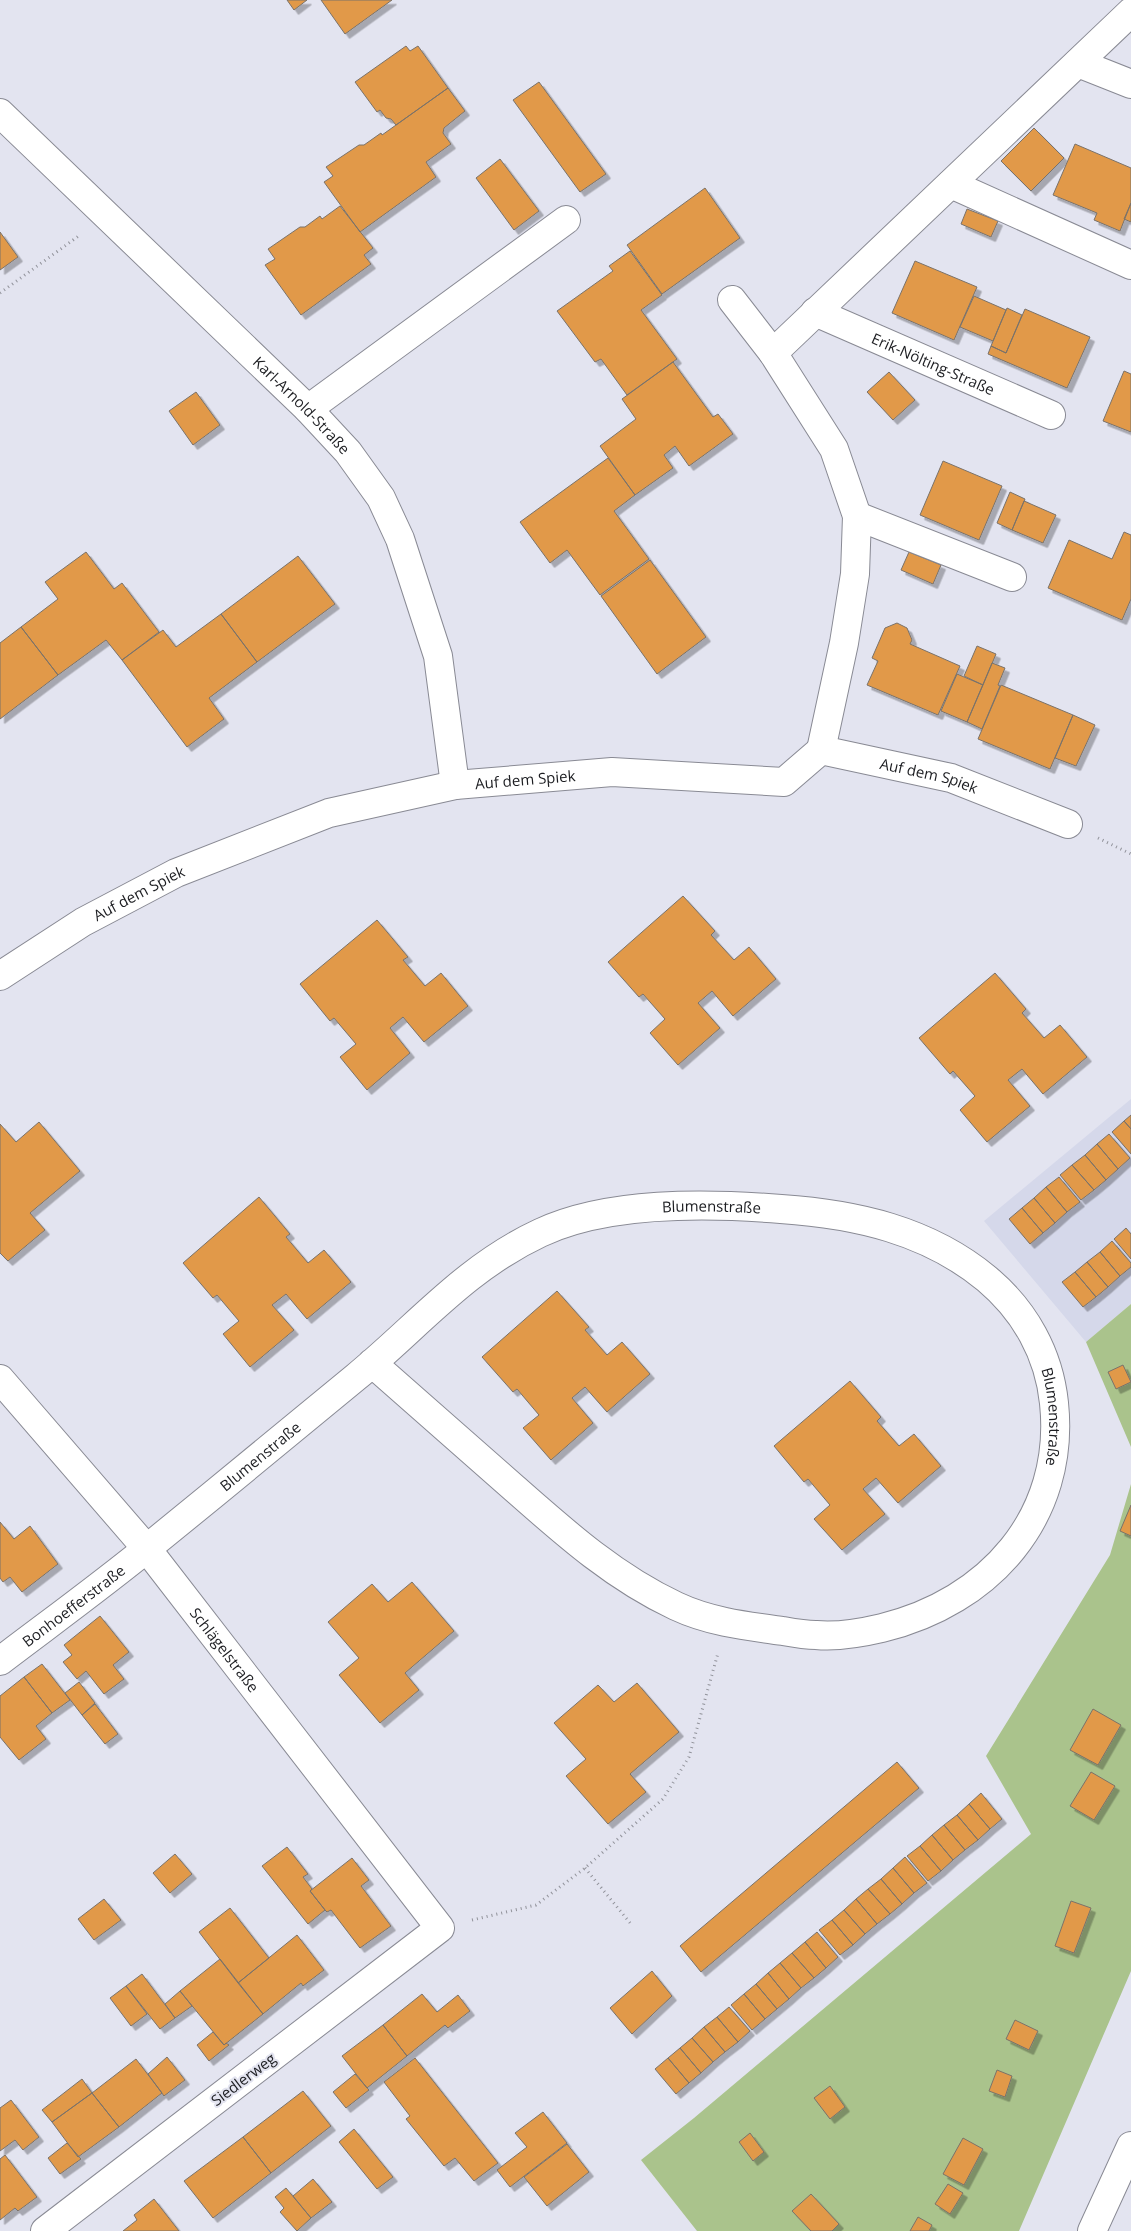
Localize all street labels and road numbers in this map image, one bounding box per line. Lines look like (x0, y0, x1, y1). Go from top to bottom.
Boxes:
street label: Erik-Nölting-Straße (869, 328, 998, 399)
street label: Karl-Arnold-Straße (249, 352, 355, 458)
street label: Auf dem Spiek (878, 753, 981, 798)
street label: Auf dem Spiek (474, 765, 576, 793)
street label: Auf dem Spiek (90, 861, 187, 925)
street label: Blumenstraße (661, 1195, 762, 1218)
street label: Blumenstraße (1037, 1365, 1065, 1468)
street label: Blumenstraße (215, 1417, 305, 1495)
street label: Bonhoefferstraße (18, 1560, 129, 1651)
street label: Schlägelstraße (186, 1603, 264, 1696)
street label: Siedlerweg (207, 2048, 279, 2110)

